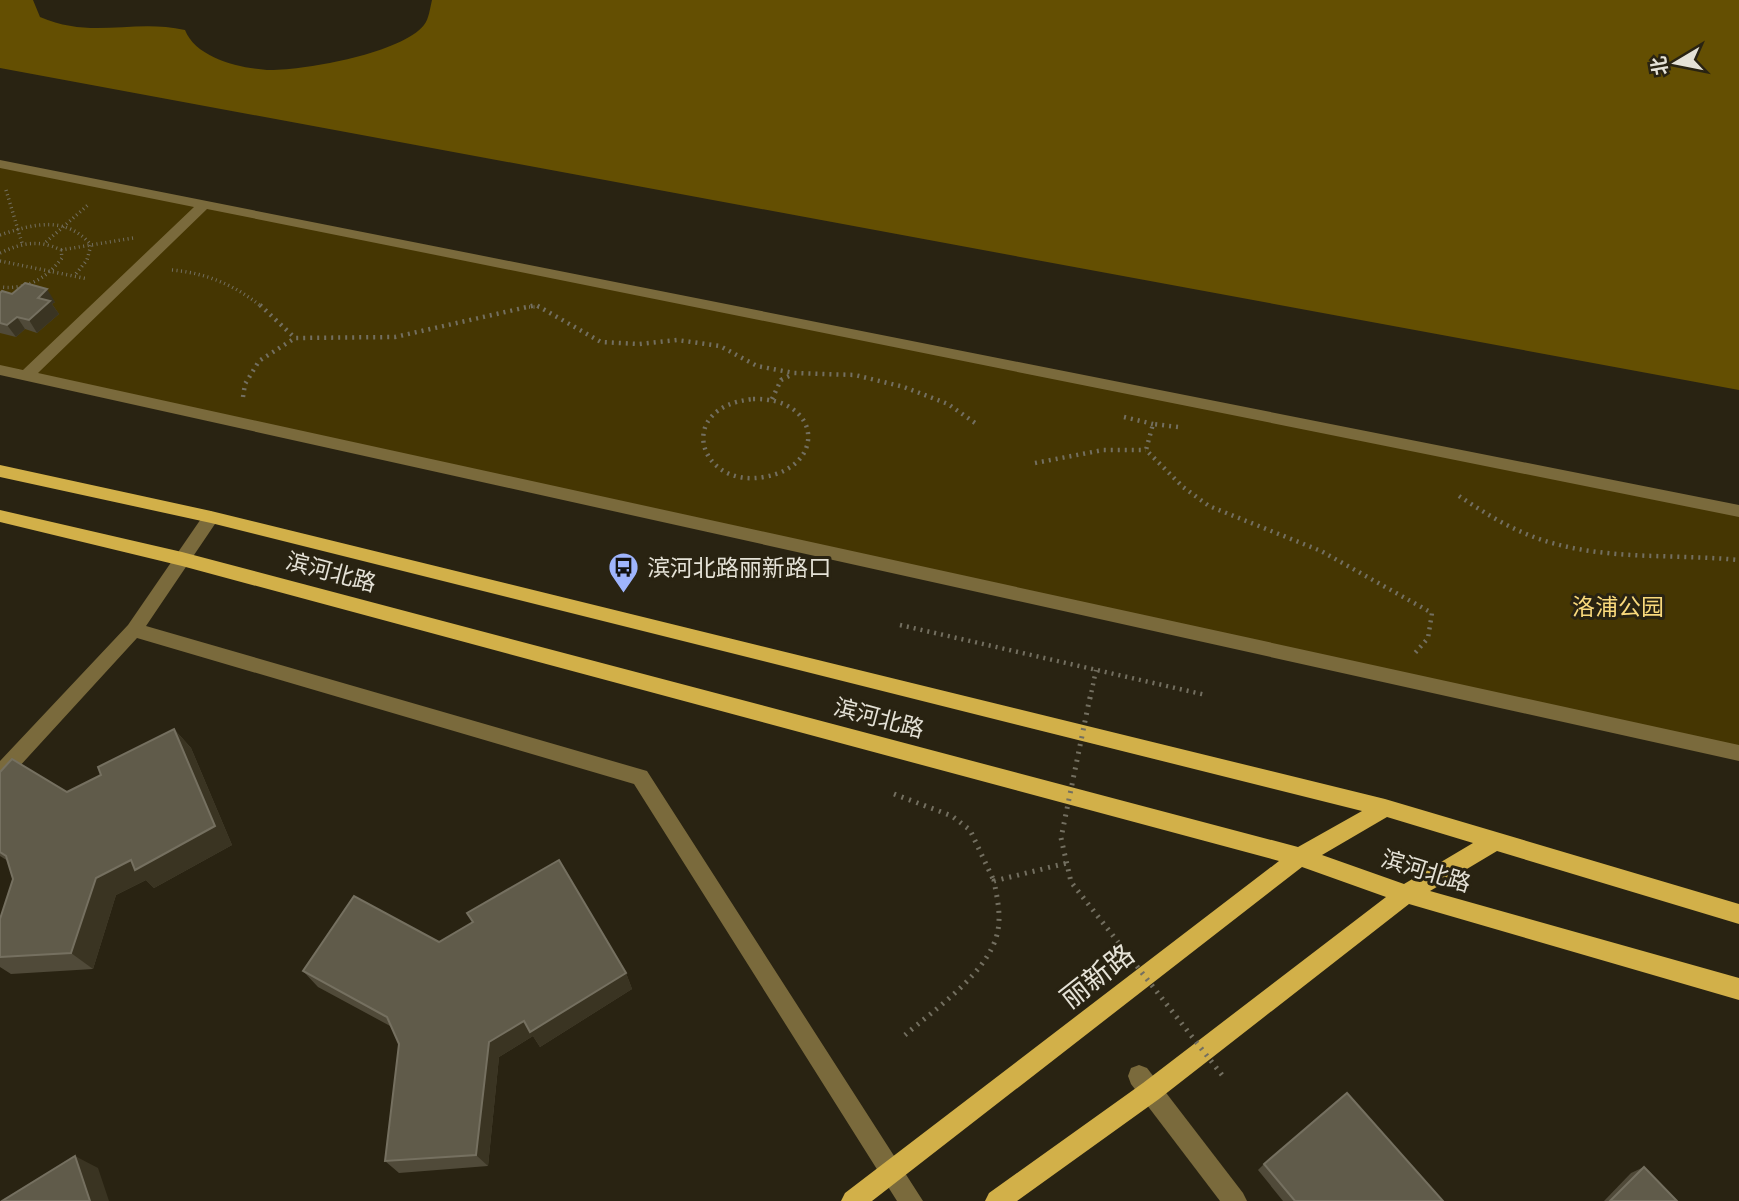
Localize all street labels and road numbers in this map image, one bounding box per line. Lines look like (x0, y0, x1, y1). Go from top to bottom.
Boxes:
street label: 滨河北路 (283, 548, 379, 597)
street label: 滨河北路 (831, 694, 927, 743)
street label: 滨河北路 (1378, 845, 1474, 898)
street label: 丽新路 (1054, 938, 1141, 1015)

